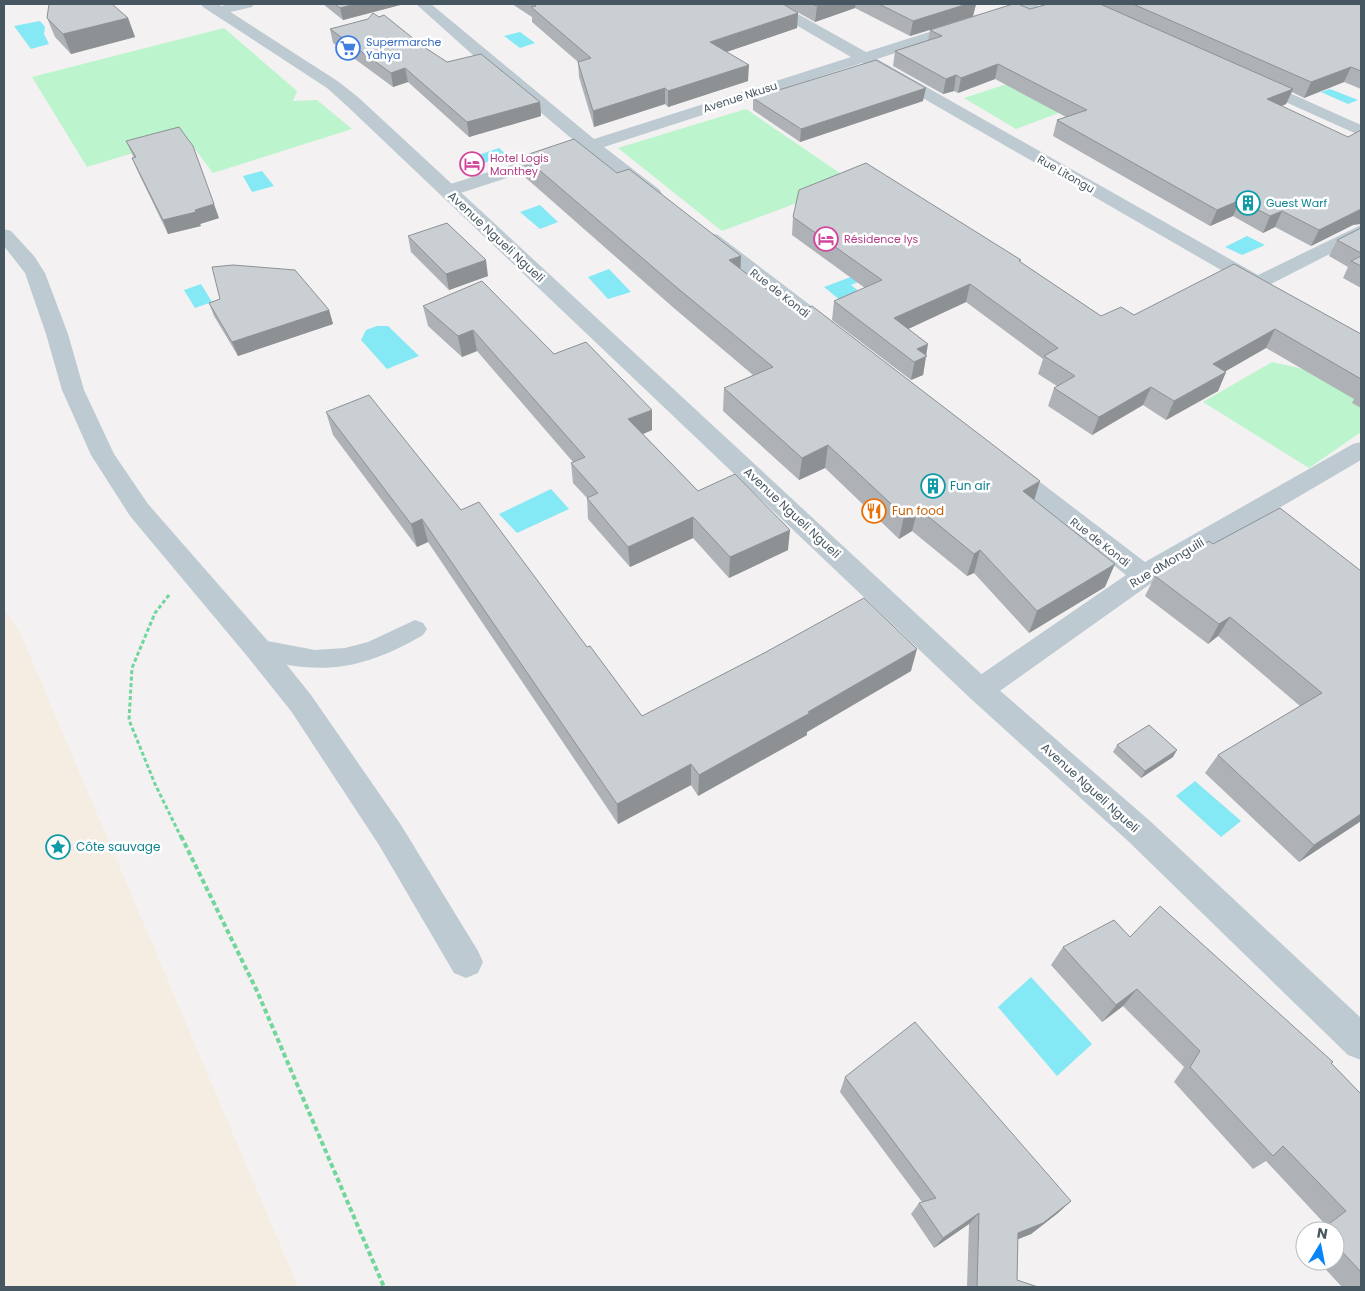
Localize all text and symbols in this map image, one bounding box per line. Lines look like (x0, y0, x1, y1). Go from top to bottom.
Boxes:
place label: Supermarche Yahya (366, 34, 441, 63)
supermarket icon: Supermarche Yahya (335, 35, 361, 61)
street label: Avenue Nkusu (701, 77, 779, 117)
place label: Hotel Logis Manthey (490, 150, 549, 179)
hotel icon: Hotel Logis Manthey (459, 151, 485, 177)
street label: Rue Litongu (1034, 151, 1098, 197)
street label: Avenue Ngueli Ngueli (444, 187, 548, 286)
building icon: Guest Warf (1235, 190, 1261, 216)
place label: Guest Warf (1266, 195, 1327, 211)
hotel icon: Résidence lys (813, 226, 839, 252)
place label: Résidence lys (844, 231, 919, 247)
street label: Rue de Kondi (747, 265, 813, 321)
street label: Avenue Ngueli Ngueli (740, 463, 844, 562)
building icon: Fun air (920, 473, 946, 499)
place label: Fun air (950, 477, 991, 494)
restaurant icon: Fun food (861, 498, 887, 524)
place label: Fun food (892, 502, 944, 519)
street label: Rue de Kondi (1067, 514, 1133, 570)
street label: Rue dMonguili (1126, 534, 1207, 592)
street label: Avenue Ngueli Ngueli (1038, 739, 1143, 836)
place icon: Côte sauvage (45, 834, 71, 860)
place label: Côte sauvage (76, 838, 160, 855)
north arrow (1295, 1221, 1345, 1271)
text: N (1315, 1222, 1329, 1244)

